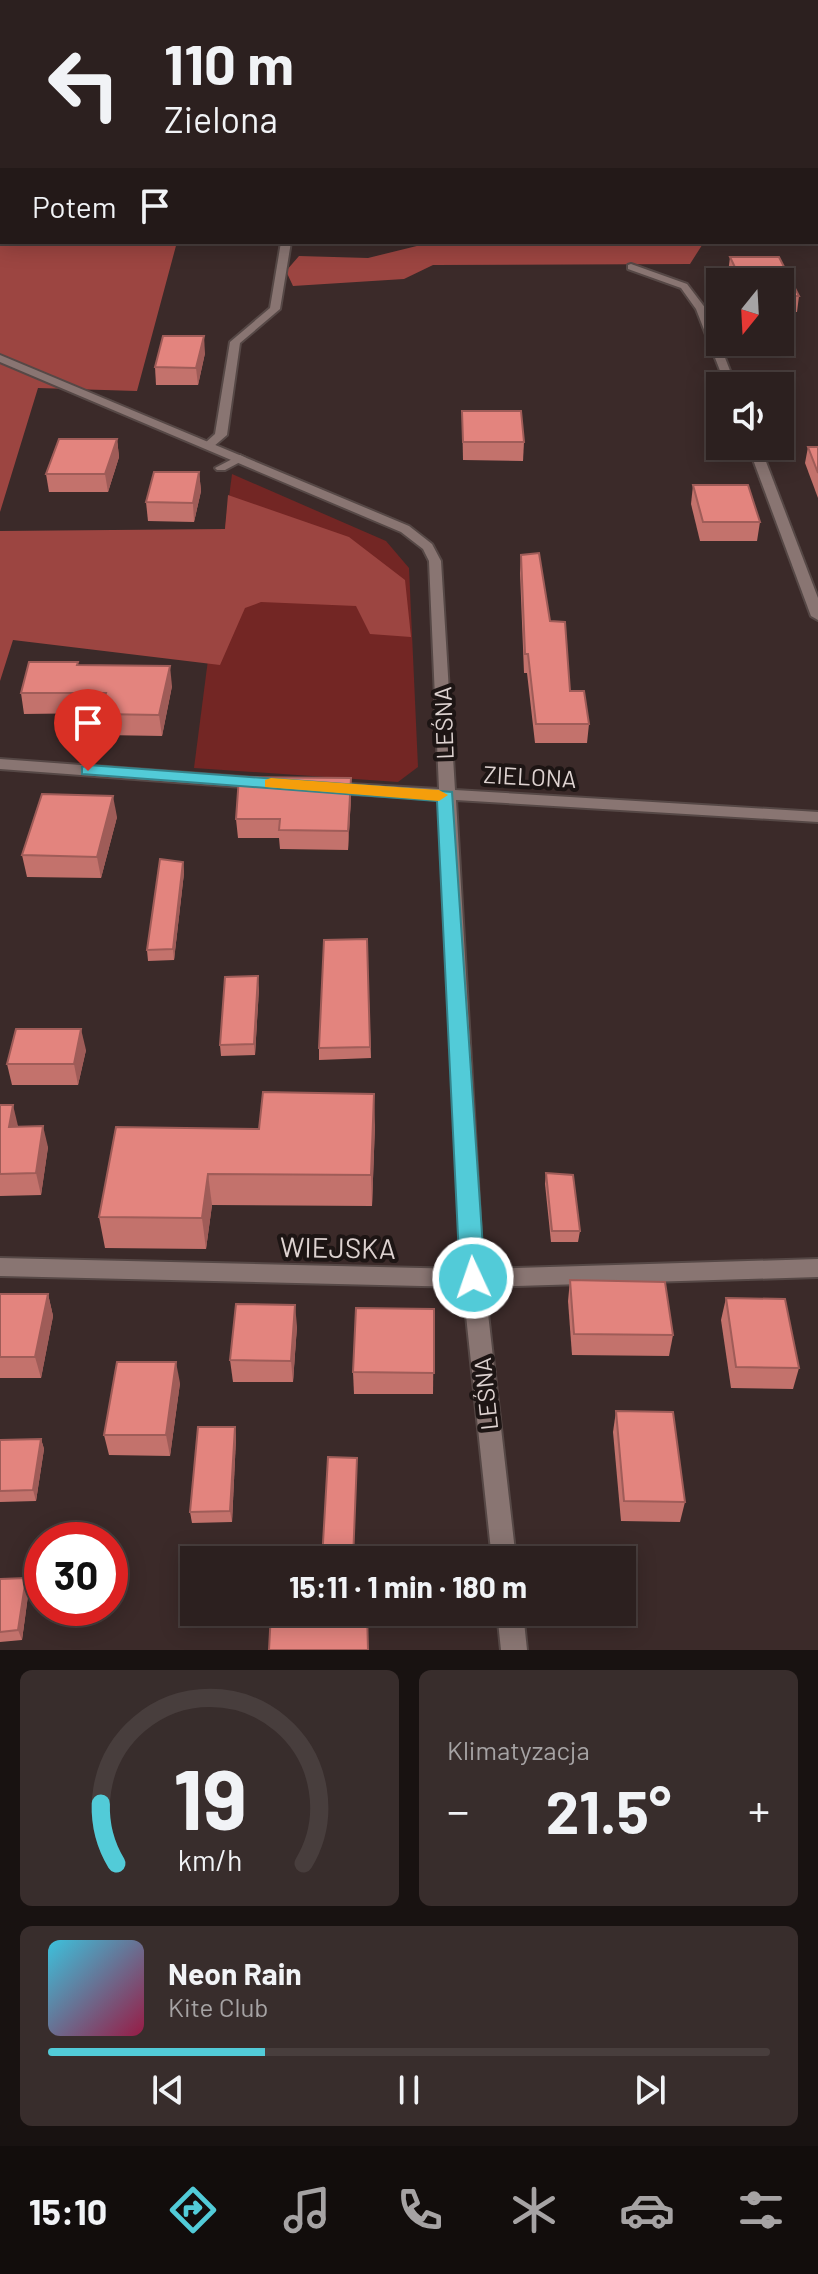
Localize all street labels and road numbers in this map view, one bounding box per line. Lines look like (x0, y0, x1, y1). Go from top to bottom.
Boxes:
street label: LEŚNA (427, 686, 459, 760)
street label: ZIELONA (483, 759, 577, 793)
street label: WIEJSKA (280, 1229, 396, 1265)
street label: LEŚNA (467, 1356, 503, 1432)

